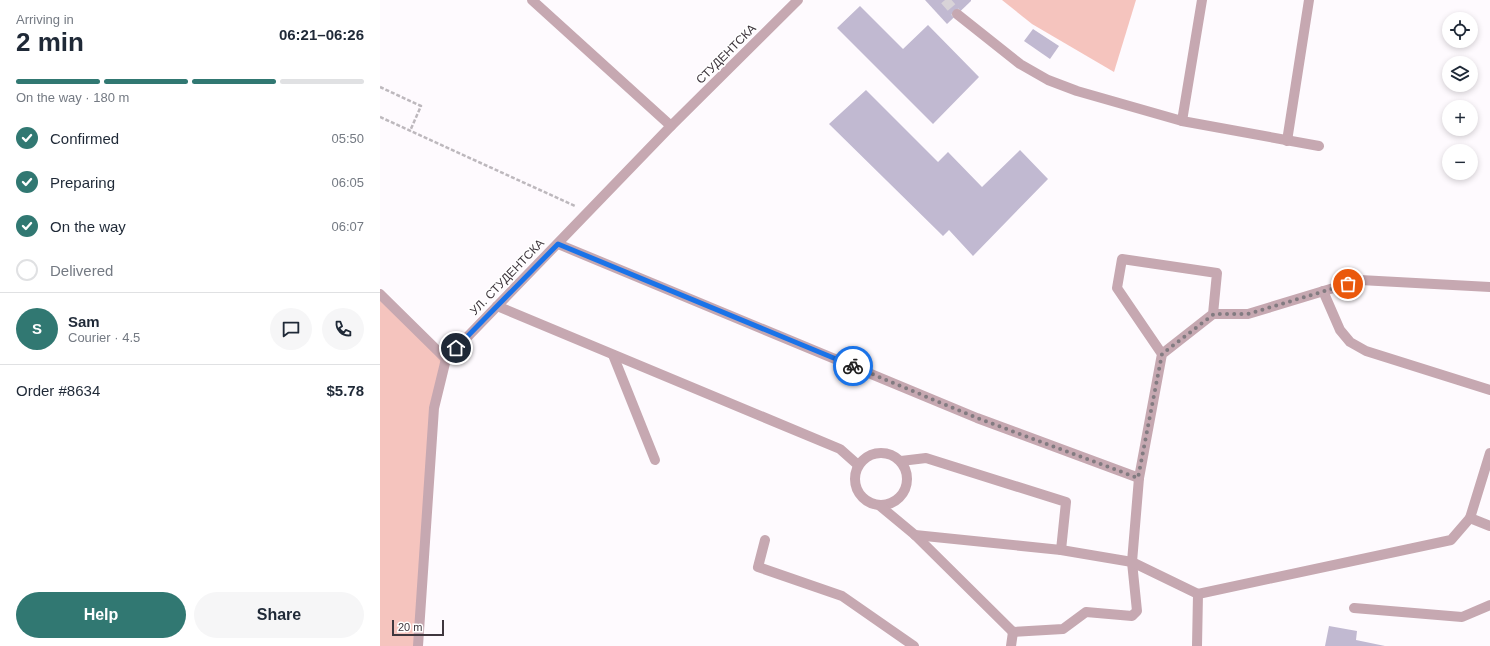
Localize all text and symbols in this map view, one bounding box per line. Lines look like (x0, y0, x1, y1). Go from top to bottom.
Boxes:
text: Arriving in (16, 12, 74, 27)
map controls (1442, 12, 1478, 180)
button: locate (1442, 12, 1478, 48)
street label: СТУДЕНТСКА (693, 21, 759, 87)
text: 06:21–06:26 (279, 26, 364, 43)
text: 2 min (16, 27, 84, 57)
button: layers (1442, 56, 1478, 92)
text: On the way · 180 m (16, 90, 129, 105)
button: + (1442, 100, 1478, 136)
icon: check (16, 127, 38, 149)
text: Confirmed (50, 130, 119, 147)
text: 05:50 (331, 131, 364, 146)
button: − (1442, 144, 1478, 180)
icon: check (16, 171, 38, 193)
text: Preparing (50, 174, 115, 191)
text: 06:05 (331, 175, 364, 190)
icon: check (16, 215, 38, 237)
text: On the way (50, 218, 126, 235)
text: 06:07 (331, 219, 364, 234)
street label: УЛ. СТУДЕНТСКА (467, 236, 547, 318)
text: Delivered (50, 262, 113, 279)
pin (1331, 267, 1365, 301)
icon: bag (1337, 273, 1359, 295)
button: chat (270, 308, 312, 350)
button: phone (322, 308, 364, 350)
text: Sam (68, 313, 100, 330)
text: S (32, 320, 42, 337)
text: Courier · 4.5 (68, 330, 140, 345)
pin (439, 331, 473, 365)
icon: home (445, 337, 467, 359)
courier (833, 346, 873, 386)
icon: bike (842, 355, 864, 377)
text: Order #8634 (16, 382, 100, 399)
text: $5.78 (326, 382, 364, 399)
button: Help (16, 592, 186, 638)
button: Share (194, 592, 364, 638)
scale bar (392, 618, 444, 637)
text: 20 m (398, 621, 422, 633)

